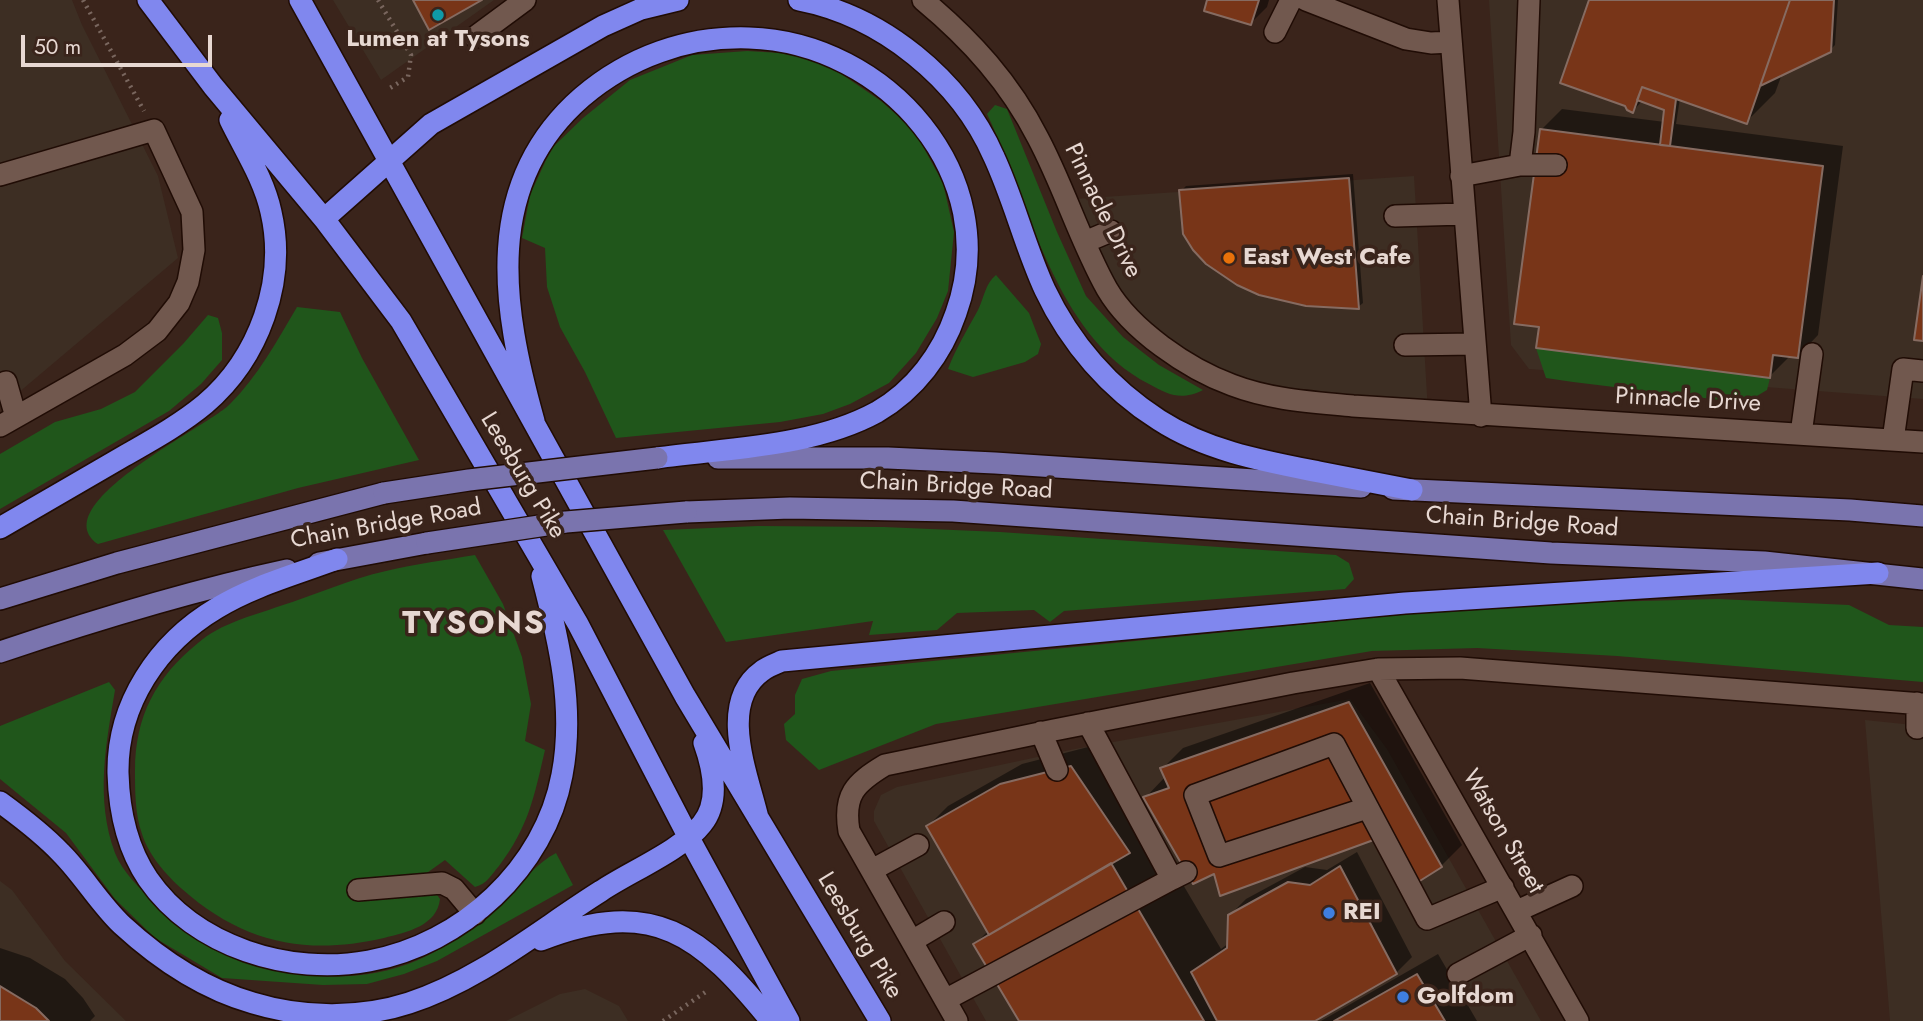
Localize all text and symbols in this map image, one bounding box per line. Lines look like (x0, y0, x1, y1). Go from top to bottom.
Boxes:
marker: Lumen at Tysons (430, 7, 446, 23)
scale bar (24, 21, 215, 65)
place label: Lumen at Tysons (346, 26, 530, 54)
text: 50 m (34, 32, 81, 62)
street label: Pinnacle Drive (1057, 139, 1147, 283)
place label: East West Cafe (1243, 244, 1411, 272)
marker: East West Cafe (1221, 250, 1237, 266)
street label: Pinnacle Drive (1614, 383, 1762, 419)
street label: Leesburg Pike (473, 408, 571, 544)
street label: Chain Bridge Road (859, 468, 1053, 506)
street label: Chain Bridge Road (288, 494, 484, 556)
street label: Chain Bridge Road (1425, 502, 1619, 544)
district label: TYSONS (403, 606, 545, 644)
street label: Watson Street (1455, 765, 1549, 899)
street label: Leesburg Pike (810, 868, 908, 1004)
place label: REI (1343, 899, 1381, 927)
marker: REI (1321, 905, 1337, 921)
place label: Golfdom (1417, 983, 1514, 1011)
marker: Golfdom (1395, 989, 1411, 1005)

